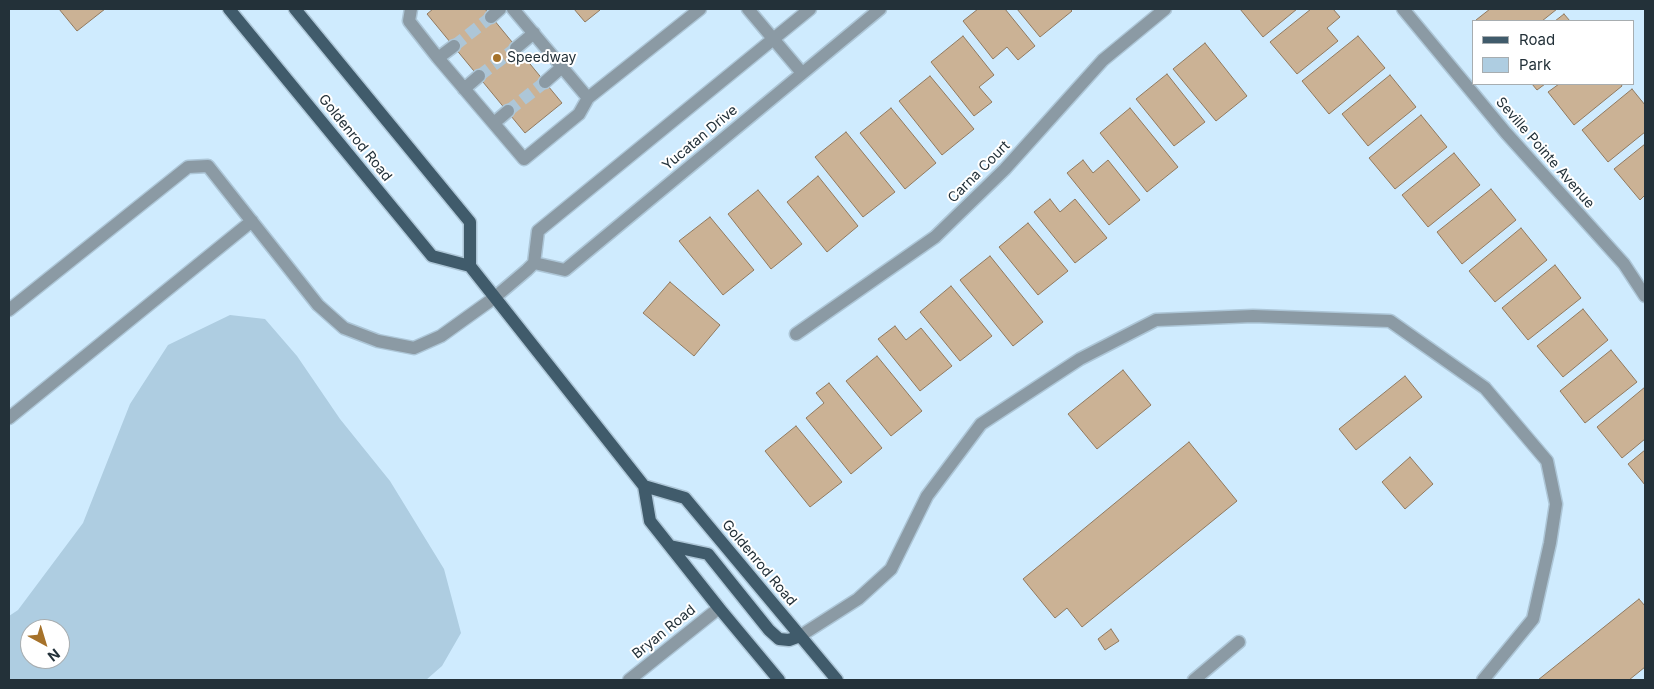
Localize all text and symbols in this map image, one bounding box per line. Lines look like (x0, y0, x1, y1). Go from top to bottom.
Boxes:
legend (1472, 20, 1634, 85)
text: Road (1519, 30, 1555, 49)
place label: Speedway (507, 50, 576, 66)
marker: Speedway (491, 52, 503, 64)
text: Park (1519, 55, 1551, 74)
street label: Goldenrod Road (315, 91, 395, 185)
street label: Seville Pointe Avenue (1492, 94, 1598, 212)
street label: Yucatan Drive (659, 102, 741, 174)
street label: Carna Court (945, 138, 1013, 206)
street label: Goldenrod Road (718, 517, 800, 609)
street label: Bryan Road (629, 601, 699, 663)
north arrow (20, 619, 70, 669)
text: N (45, 645, 64, 665)

